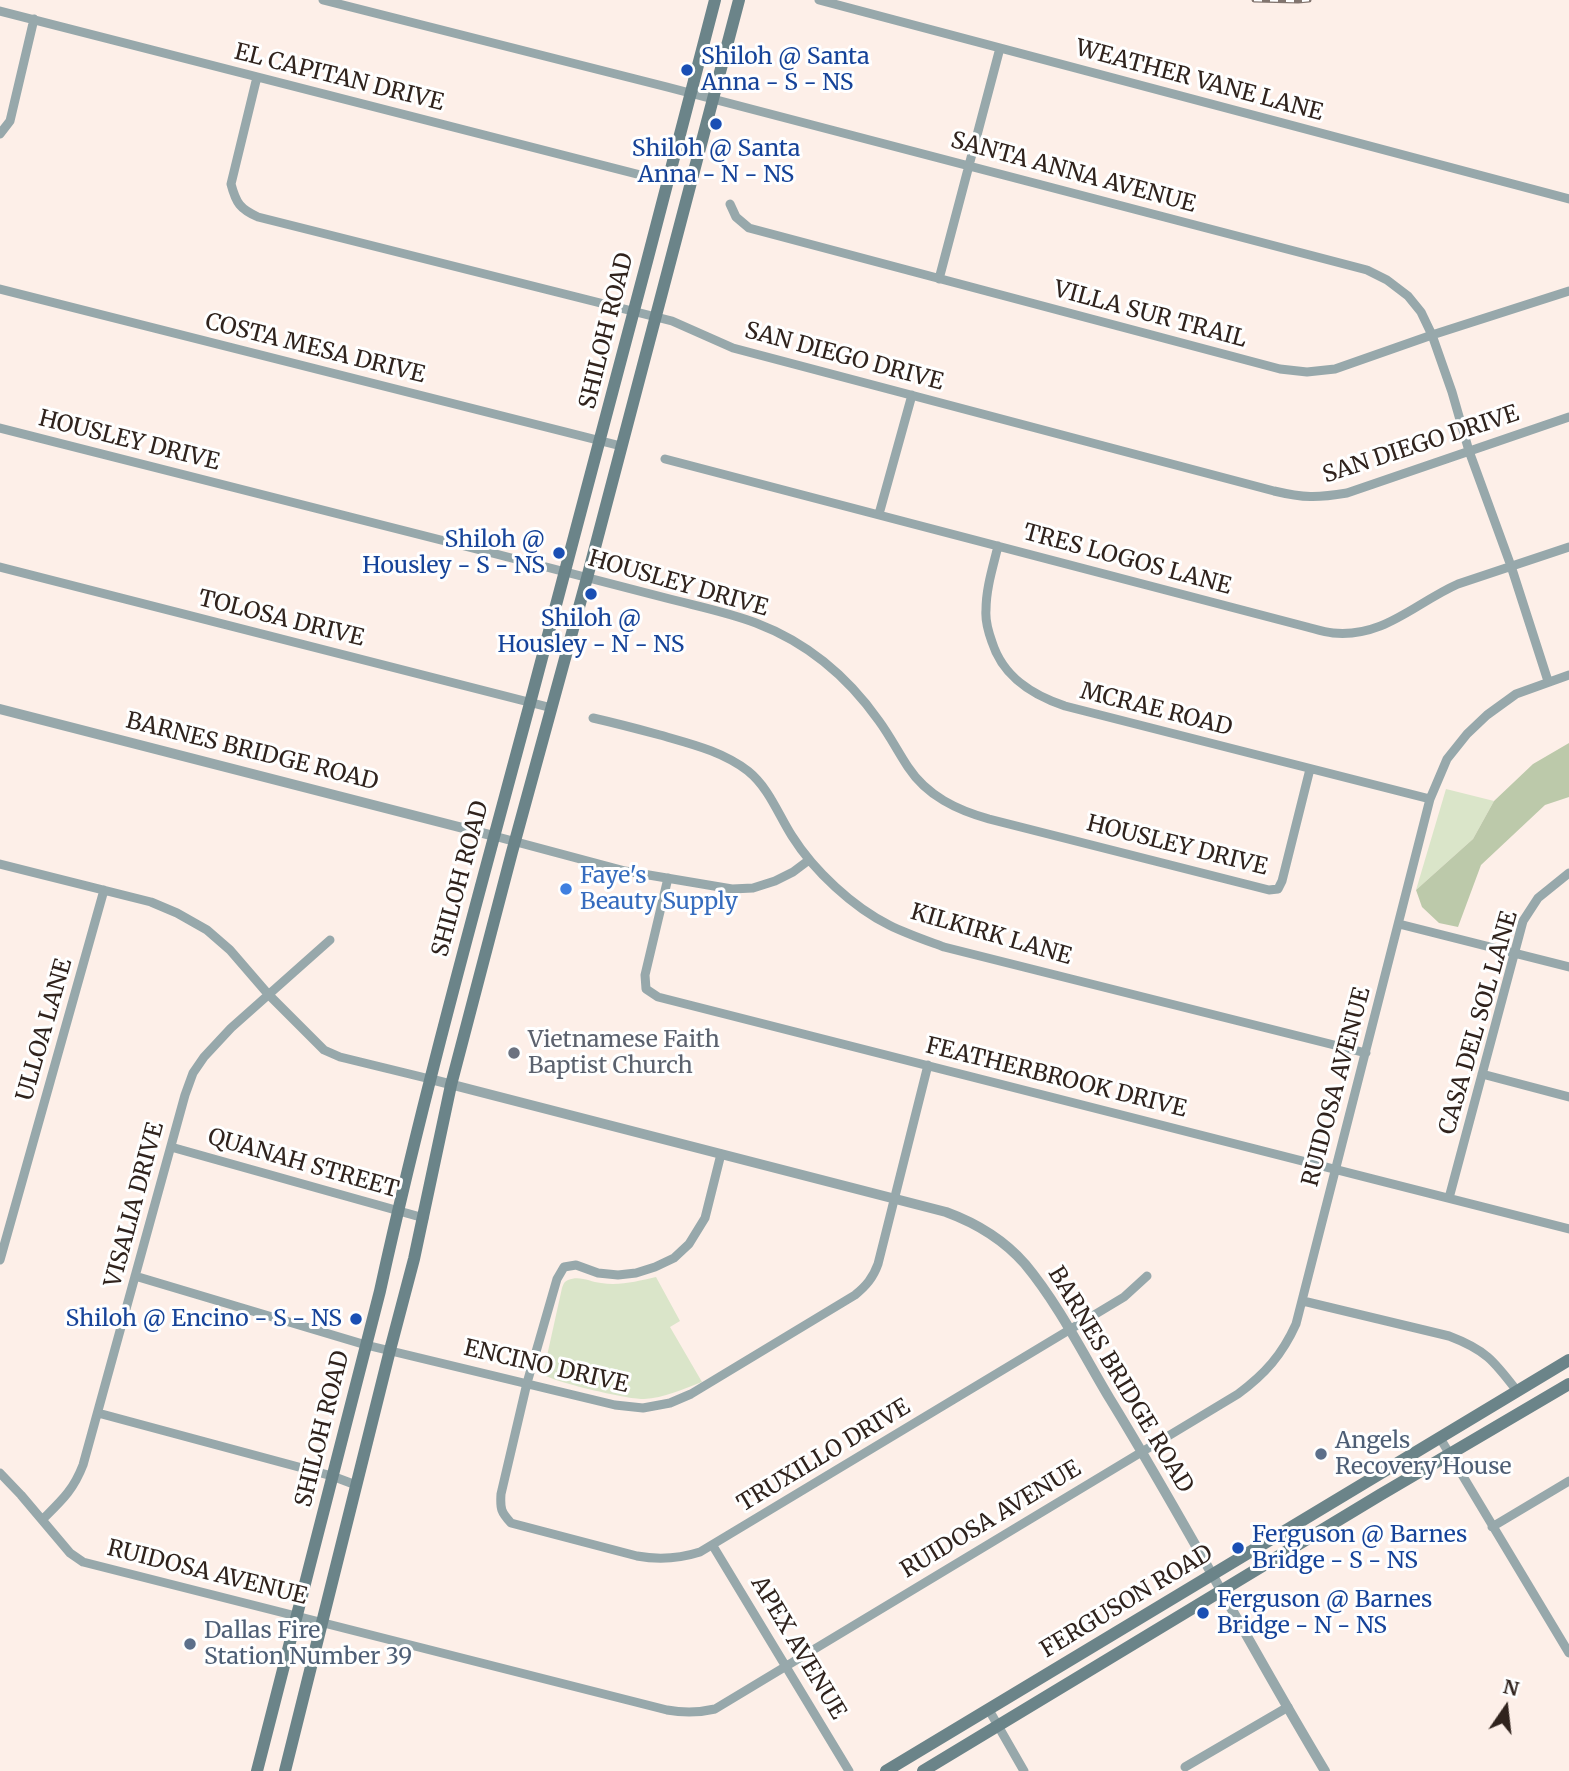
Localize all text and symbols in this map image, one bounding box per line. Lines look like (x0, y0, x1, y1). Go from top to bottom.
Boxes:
street label: WEATHER VANE LANE (1072, 35, 1326, 127)
street label: EL CAPITAN DRIVE (231, 39, 447, 117)
place label: Shiloh @ Santa Anna - S - NS (701, 43, 870, 97)
marker: Shiloh @ Santa Anna - S - NS (679, 62, 695, 78)
marker: Shiloh @ Santa Anna - N - NS (708, 116, 724, 132)
street label: SANTA ANNA AVENUE (948, 127, 1198, 219)
place label: Shiloh @ Santa Anna - N - NS (632, 135, 800, 189)
street label: SHILOH ROAD (574, 250, 640, 412)
street label: VILLA SUR TRAIL (1051, 276, 1249, 354)
street label: COSTA MESA DRIVE (202, 308, 428, 390)
street label: SAN DIEGO DRIVE (742, 317, 946, 397)
street label: SAN DIEGO DRIVE (1320, 400, 1522, 490)
street label: HOUSLEY DRIVE (36, 405, 222, 477)
street label: TRES LOGOS LANE (1020, 519, 1234, 601)
place label: Shiloh @ Housley - S - NS (362, 526, 545, 580)
marker: Shiloh @ Housley - S - NS (551, 545, 567, 561)
street label: HOUSLEY DRIVE (585, 545, 771, 623)
street label: TOLOSA DRIVE (195, 585, 367, 653)
marker: Shiloh @ Housley - N - NS (583, 586, 599, 602)
place label: Shiloh @ Housley - N - NS (498, 605, 684, 659)
street label: MCRAE ROAD (1077, 678, 1235, 742)
street label: BARNES BRIDGE ROAD (123, 707, 381, 797)
street label: SHILOH ROAD (427, 798, 495, 960)
street label: HOUSLEY DRIVE (1084, 810, 1270, 882)
place label: Faye's Beauty Supply (580, 862, 738, 916)
marker: Faye's Beauty Supply (558, 881, 574, 897)
street label: KILKIRK LANE (907, 899, 1075, 971)
street label: CASA DEL SOL LANE (1434, 908, 1524, 1138)
street label: ULLOA LANE (12, 956, 78, 1104)
street label: RUIDOSA AVENUE (1297, 984, 1377, 1190)
place label: Vietnamese Faith Baptist Church (528, 1026, 720, 1080)
street label: FEATHERBROOK DRIVE (923, 1032, 1189, 1124)
marker: Vietnamese Faith Baptist Church (506, 1045, 522, 1061)
street label: VISALIA DRIVE (100, 1119, 170, 1291)
street label: QUANAH STREET (204, 1124, 402, 1204)
street label: BARNES BRIDGE ROAD (1041, 1262, 1199, 1498)
place label: Shiloh @ Encino - S - NS (66, 1305, 342, 1333)
marker: Shiloh @ Encino - S - NS (348, 1311, 364, 1327)
street label: ENCINO DRIVE (461, 1335, 631, 1399)
street label: SHILOH ROAD (290, 1348, 356, 1510)
street label: TRUXILLO DRIVE (733, 1394, 915, 1518)
place label: Angels Recovery House (1335, 1427, 1512, 1481)
marker: Angels Recovery House (1313, 1446, 1329, 1462)
street label: RUIDOSA AVENUE (896, 1455, 1086, 1585)
place label: Ferguson @ Barnes Bridge - S - NS (1252, 1521, 1467, 1575)
street label: RUIDOSA AVENUE (104, 1535, 310, 1611)
street label: FERGUSON ROAD (1036, 1540, 1218, 1664)
marker: Ferguson @ Barnes Bridge - S - NS (1230, 1540, 1246, 1556)
street label: APEX AVENUE (745, 1572, 851, 1724)
place label: Ferguson @ Barnes Bridge - N - NS (1217, 1586, 1432, 1640)
marker: Ferguson @ Barnes Bridge - N - NS (1195, 1605, 1211, 1621)
place label: Dallas Fire Station Number 39 (204, 1617, 412, 1671)
marker: Dallas Fire Station Number 39 (182, 1636, 198, 1652)
north arrow (1471, 1673, 1541, 1743)
text: N (1501, 1674, 1521, 1701)

